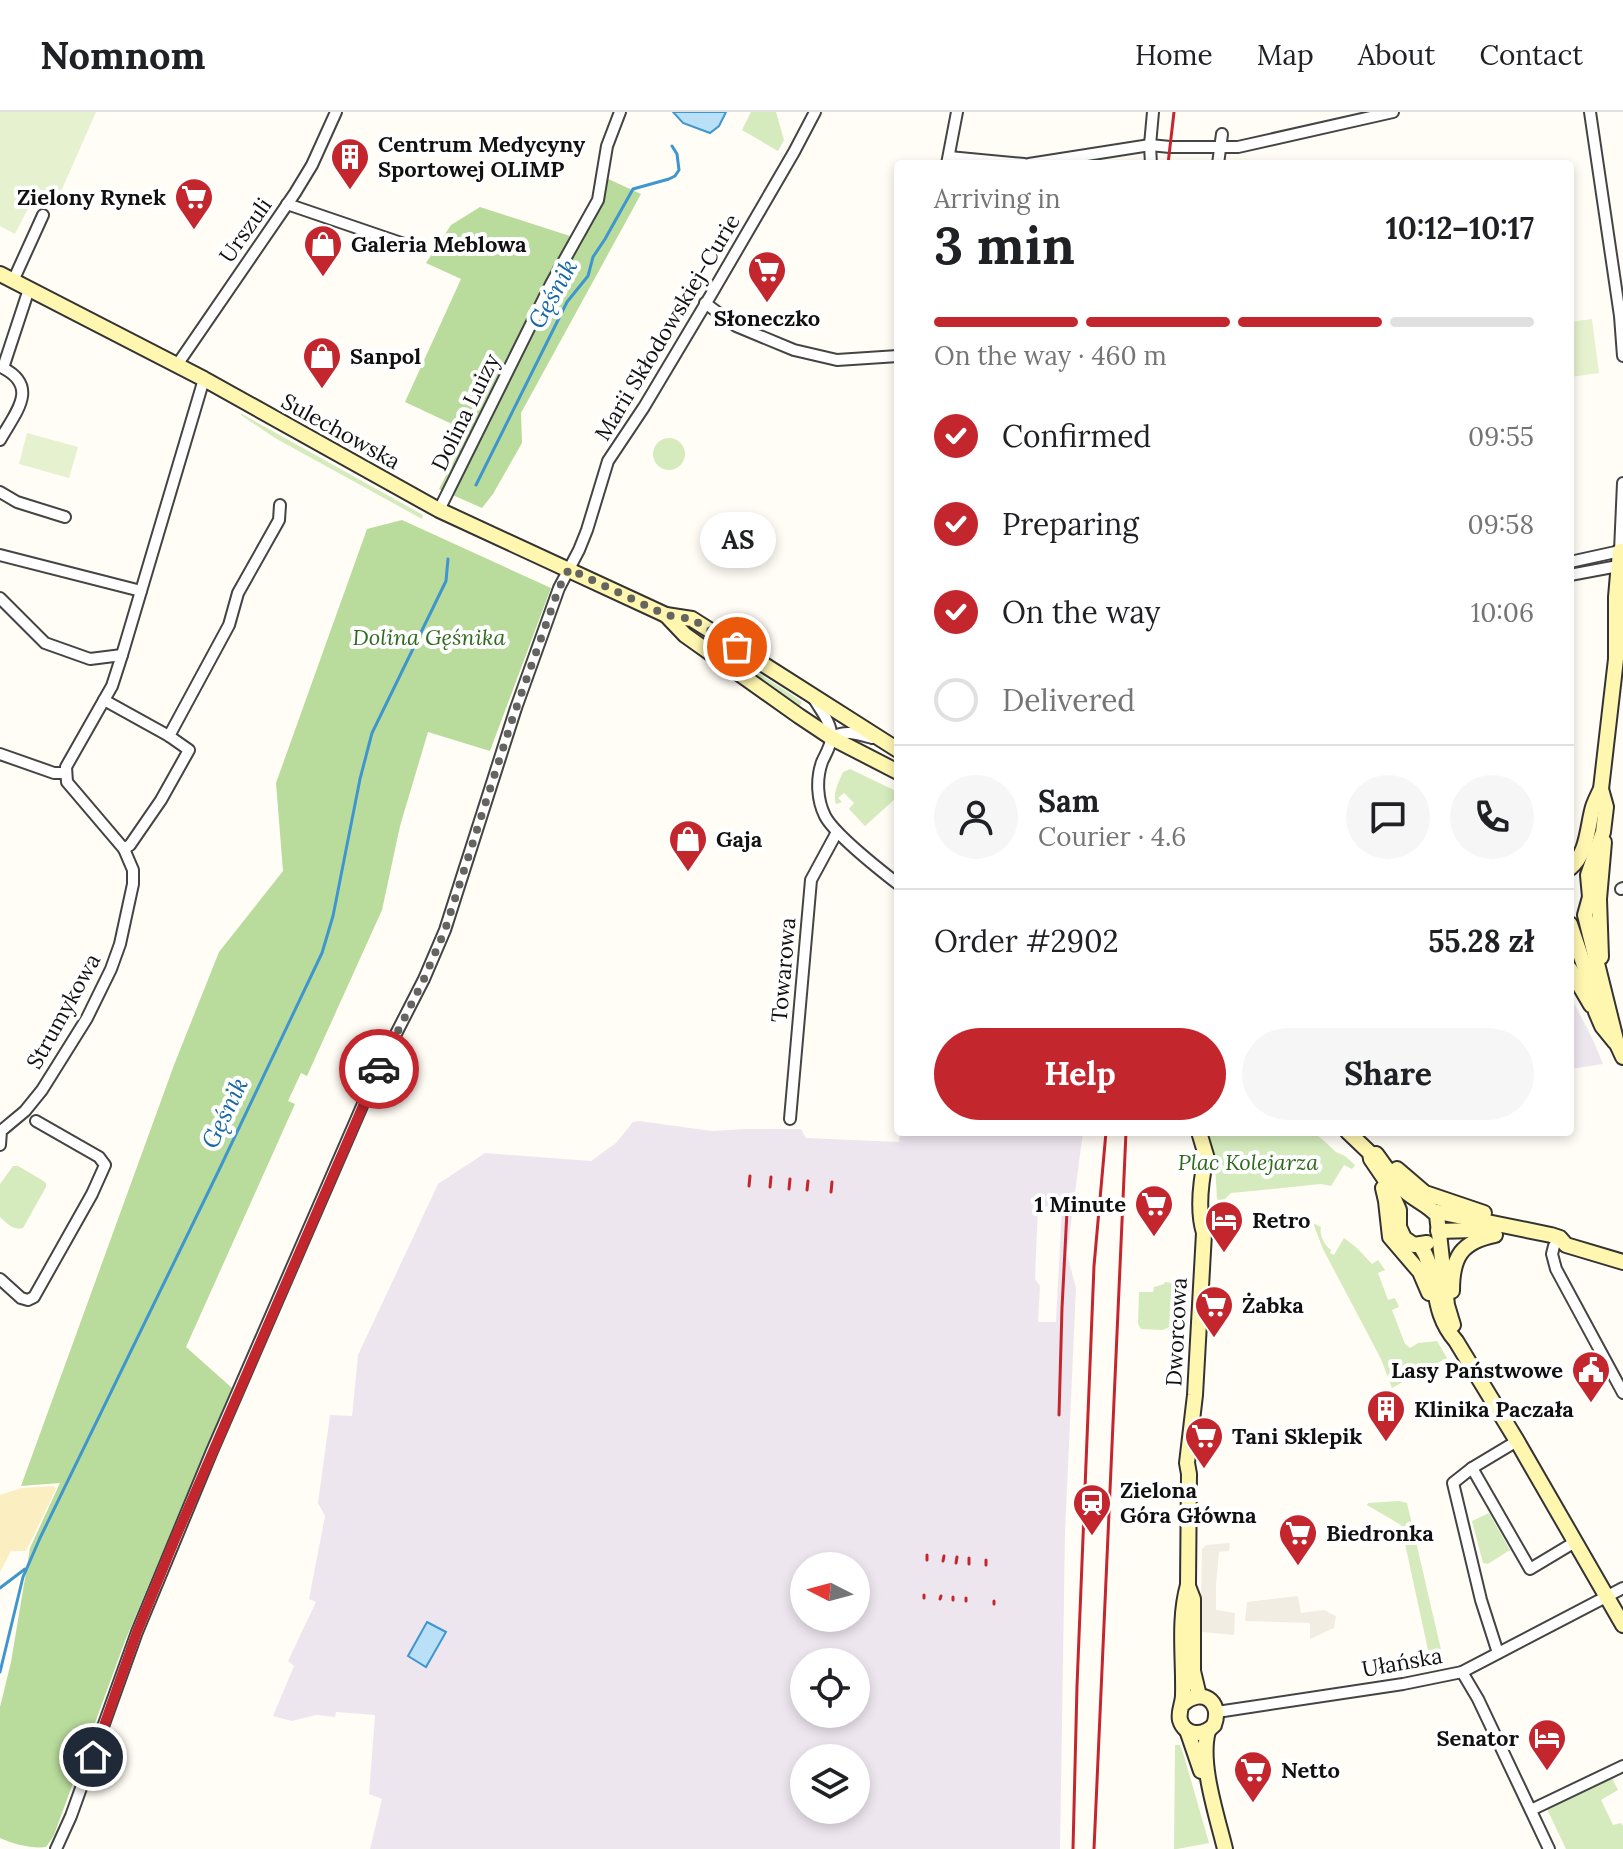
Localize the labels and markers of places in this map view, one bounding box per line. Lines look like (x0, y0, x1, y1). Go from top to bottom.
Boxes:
place label: Centrum Medycyny Sportowej OLIMP (378, 130, 586, 183)
building icon: Centrum Medycyny Sportowej OLIMP (329, 136, 371, 191)
supermarket icon: Zielony Rynek (173, 176, 215, 231)
place label: Zielony Rynek (17, 183, 166, 211)
shop icon: Galeria Meblowa (302, 223, 344, 278)
place label: Galeria Meblowa (351, 230, 527, 258)
supermarket icon: Słoneczko (746, 249, 788, 304)
place label: Słoneczko (714, 304, 820, 332)
shop icon: Sanpol (301, 335, 343, 390)
place label: Sanpol (350, 342, 421, 370)
callout: AS (699, 511, 775, 567)
pin (703, 613, 771, 681)
shop icon: Gaja (667, 818, 709, 873)
place label: Gaja (716, 825, 763, 853)
supermarket icon: 1 Minute (1133, 1183, 1175, 1238)
place label: 1 Minute (1035, 1190, 1126, 1218)
hotel icon: Retro (1203, 1199, 1245, 1254)
place label: Retro (1252, 1206, 1311, 1234)
supermarket icon: Żabka (1193, 1284, 1235, 1339)
place label: Żabka (1242, 1291, 1304, 1319)
public building icon: Lasy Państwowe (1570, 1349, 1612, 1404)
place label: Lasy Państwowe (1391, 1356, 1563, 1384)
building icon: Klinika Paczała (1365, 1388, 1407, 1443)
place label: Klinika Paczała (1414, 1395, 1574, 1423)
supermarket icon: Tani Sklepik (1183, 1415, 1225, 1470)
place label: Tani Sklepik (1232, 1422, 1362, 1450)
place label: Zielona Góra Główna (1120, 1476, 1257, 1529)
station icon: Zielona Góra Główna (1071, 1482, 1113, 1537)
supermarket icon: Biedronka (1277, 1512, 1319, 1567)
place label: Biedronka (1326, 1519, 1434, 1547)
hotel icon: Senator (1526, 1717, 1568, 1772)
pin (59, 1723, 127, 1791)
place label: Senator (1436, 1724, 1519, 1752)
supermarket icon: Netto (1232, 1749, 1274, 1804)
place label: Netto (1281, 1756, 1340, 1784)

